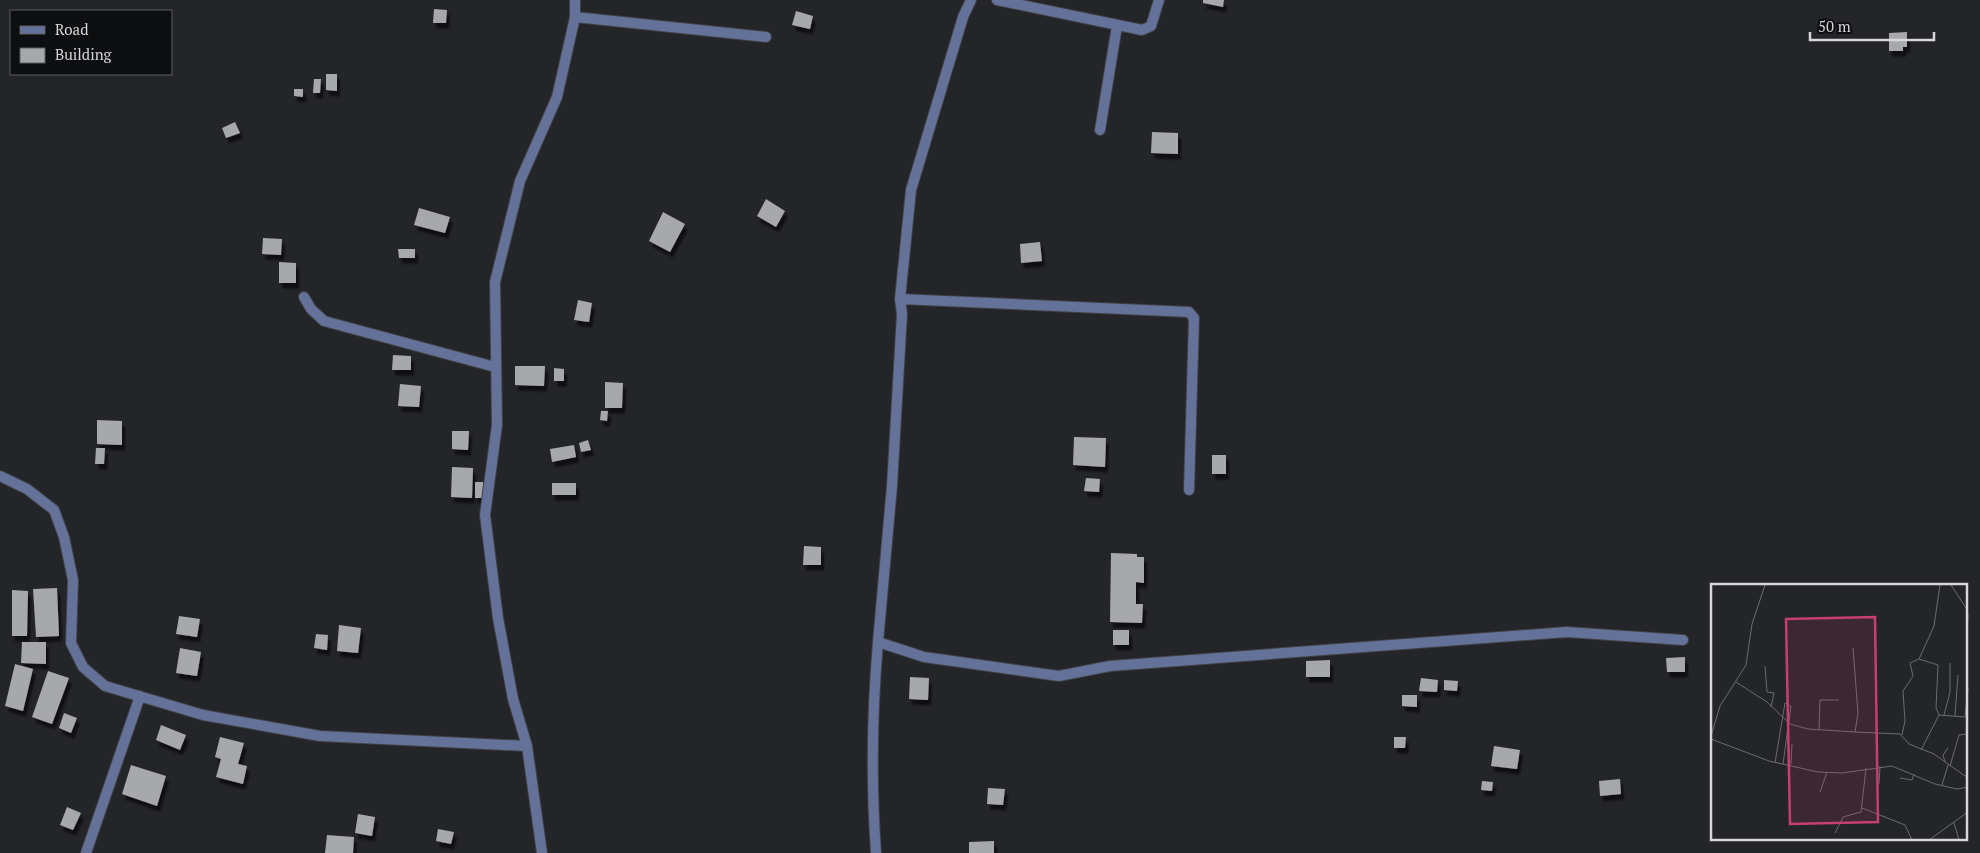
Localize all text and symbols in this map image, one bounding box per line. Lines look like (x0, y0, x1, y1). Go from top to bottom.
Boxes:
legend (10, 10, 172, 75)
scale bar (1810, 10, 1934, 42)
text: 50 m (1818, 16, 1851, 36)
text: Road (55, 19, 88, 39)
text: Building (55, 44, 113, 64)
inset map (1711, 584, 1968, 840)

